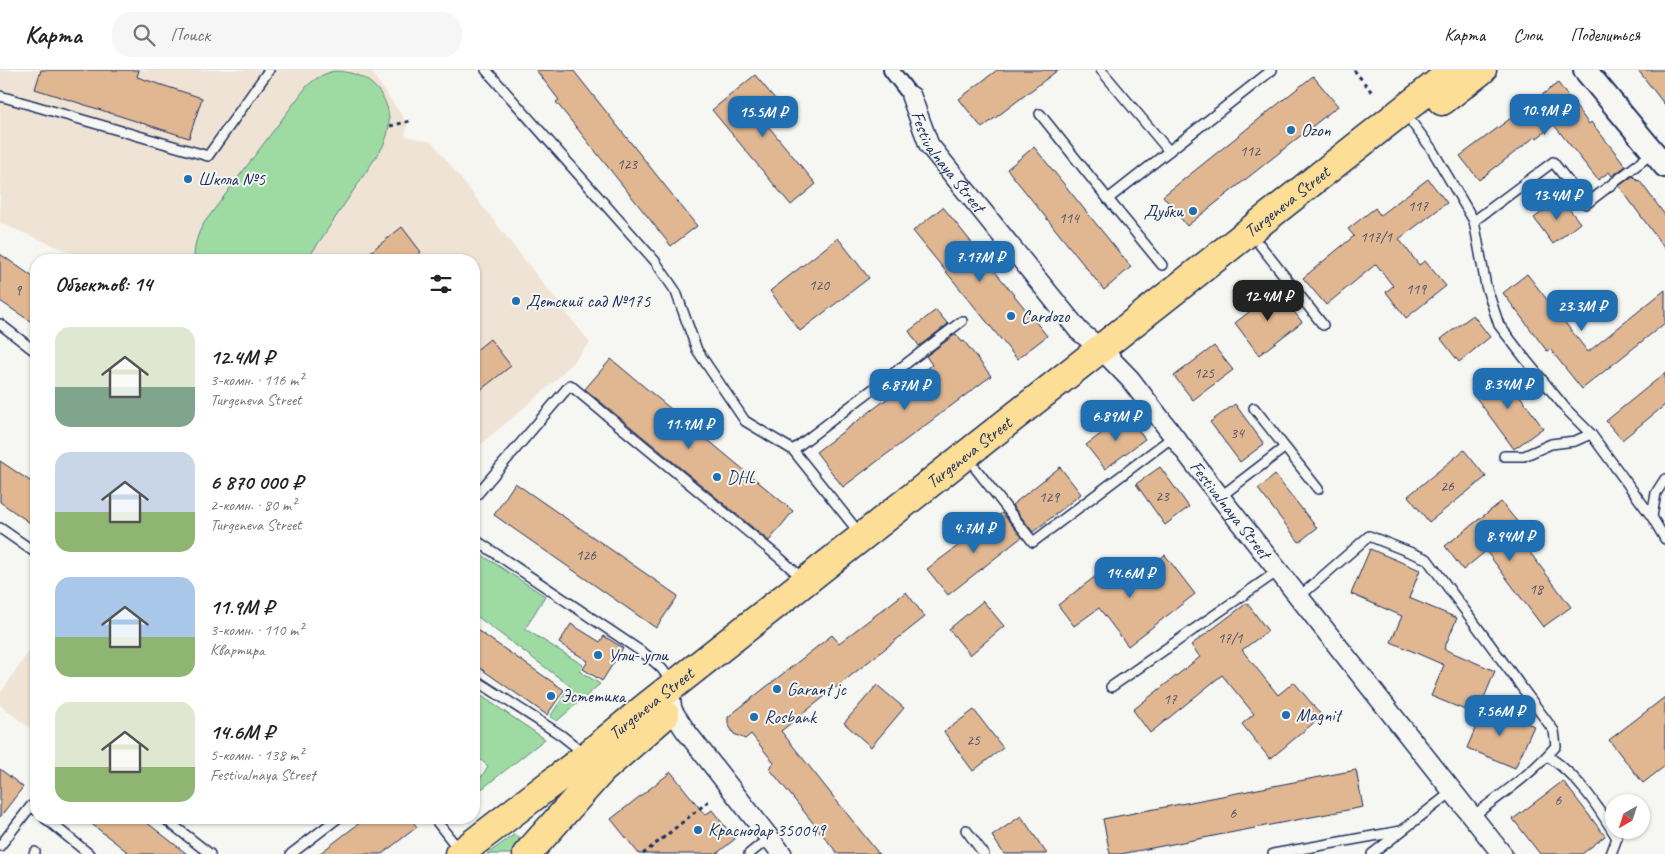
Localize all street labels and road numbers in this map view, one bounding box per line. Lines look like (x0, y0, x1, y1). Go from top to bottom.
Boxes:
street label: Festivalnaya Street (906, 108, 992, 219)
street label: Turgeneva Street (1240, 160, 1336, 242)
street label: Turgeneva Street (922, 411, 1018, 493)
street label: Festivalnaya Street (1185, 456, 1277, 566)
street label: Turgeneva Street (604, 661, 700, 744)

